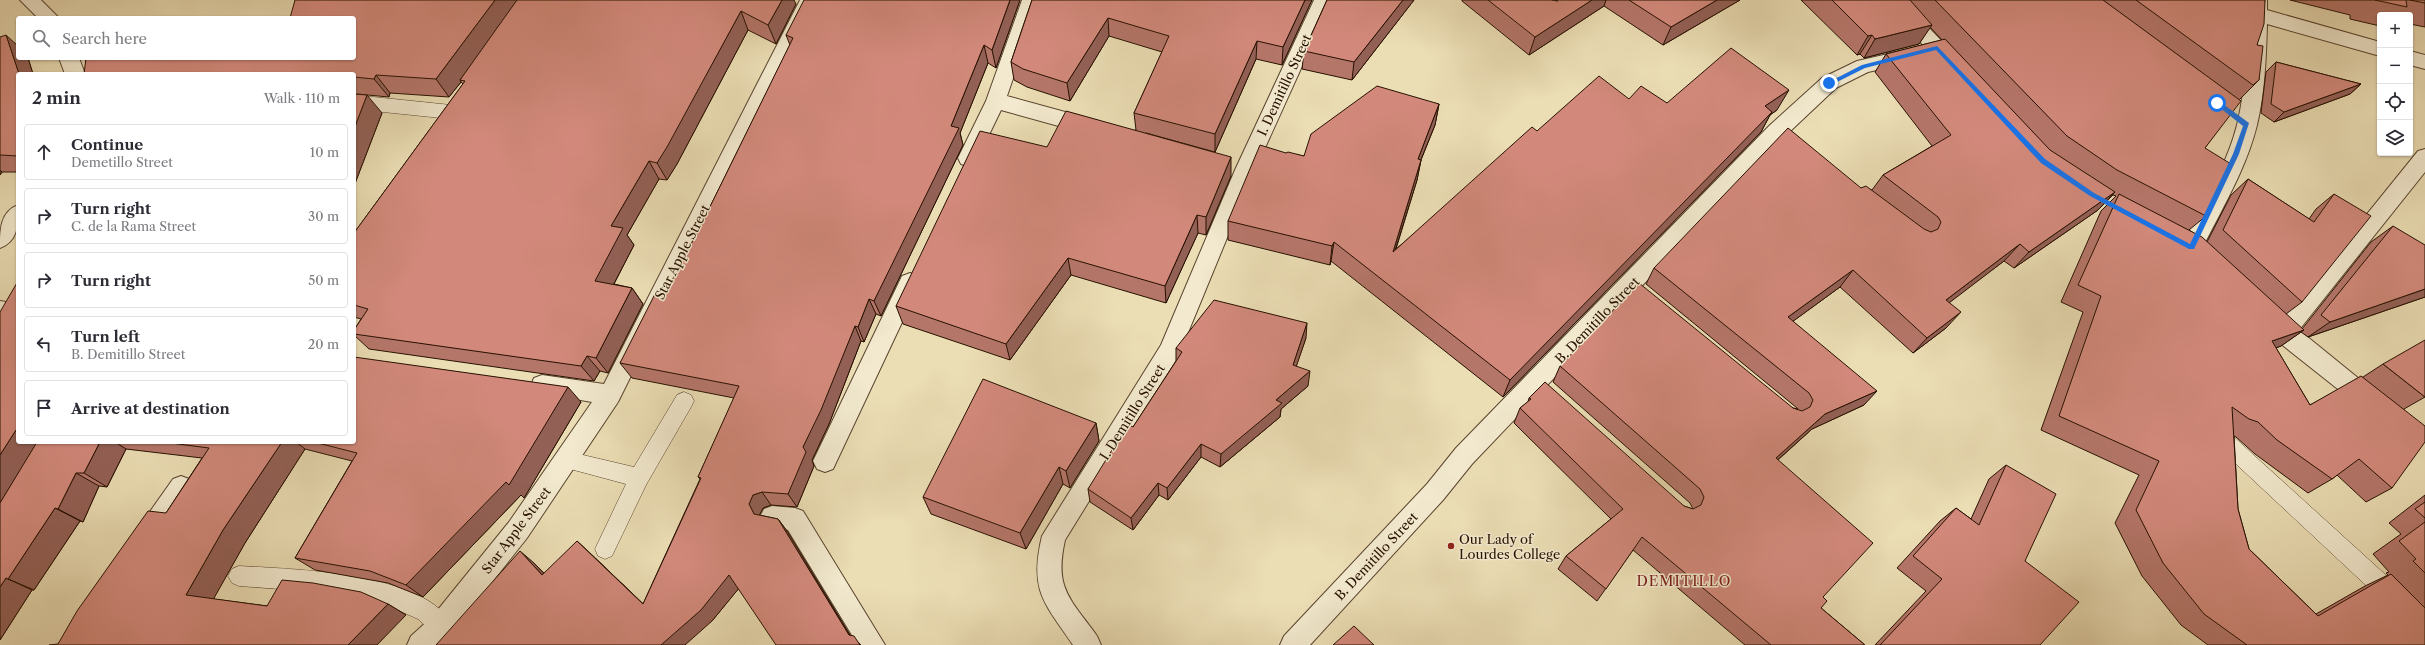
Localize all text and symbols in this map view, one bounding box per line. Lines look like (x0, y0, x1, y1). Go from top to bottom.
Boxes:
map controls (2377, 12, 2413, 156)
button: + (2377, 12, 2413, 48)
search box (16, 16, 356, 60)
icon: search (30, 27, 52, 49)
text: Search here (62, 29, 147, 48)
street label: I. Demitillo Street (1253, 31, 1315, 138)
button: − (2377, 48, 2413, 84)
route end (1820, 74, 1838, 92)
button: locate (2377, 84, 2413, 120)
text: 2 min (32, 88, 81, 108)
text: Walk · 110 m (264, 90, 340, 106)
route start (2208, 94, 2226, 112)
button: layers (2377, 120, 2413, 156)
text: Continue (71, 135, 143, 154)
icon: ahead (33, 141, 55, 163)
text: 10 m (310, 144, 339, 160)
text: Demetillo Street (71, 154, 173, 170)
text: Turn right (71, 199, 151, 218)
street label: Star Apple Street (651, 201, 713, 302)
icon: right (33, 205, 55, 227)
text: 30 m (308, 208, 339, 224)
text: C. de la Rama Street (71, 218, 196, 234)
icon: right (33, 269, 55, 291)
text: Turn right (71, 271, 151, 290)
text: 50 m (308, 272, 339, 288)
street label: B. Demitillo Street (1552, 273, 1643, 367)
text: Turn left (71, 327, 140, 346)
icon: left (33, 333, 55, 355)
text: 20 m (308, 336, 339, 352)
text: B. Demitillo Street (71, 346, 185, 362)
street label: I. Demitillo Street (1096, 361, 1168, 463)
icon: arrive (33, 397, 55, 419)
text: Arrive at destination (71, 399, 230, 418)
street label: Star Apple Street (478, 483, 554, 577)
street label: B. Demitillo Street (1331, 508, 1421, 603)
place label: Our Lady of Lourdes College (1459, 531, 1560, 562)
marker: Our Lady of Lourdes College (1446, 541, 1456, 551)
district label: DEMITILLO (1637, 572, 1732, 590)

